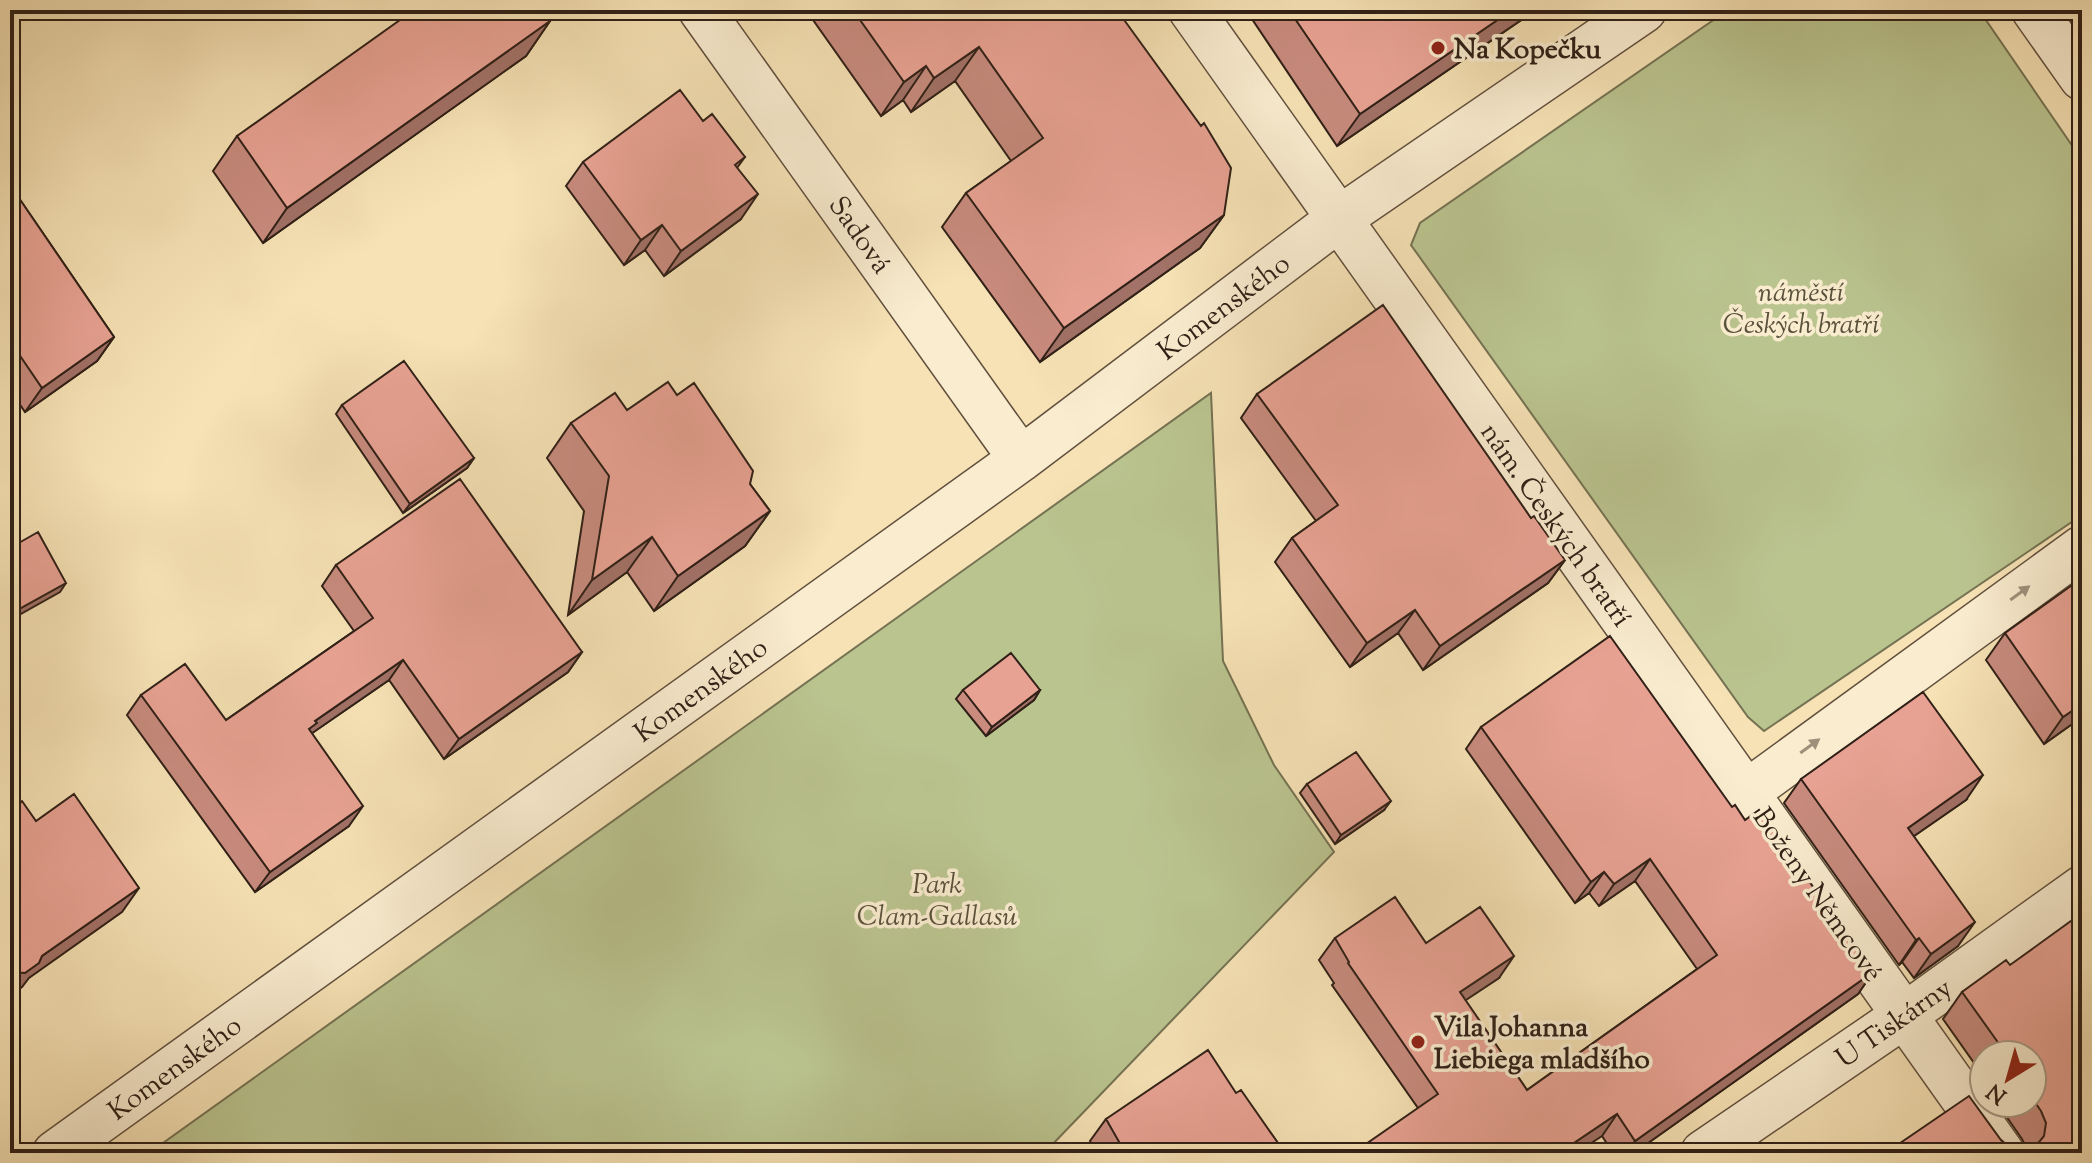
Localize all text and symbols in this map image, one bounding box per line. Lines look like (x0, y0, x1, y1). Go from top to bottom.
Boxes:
place label: Na Kopečku (1454, 31, 1602, 71)
marker: Na Kopečku (1429, 39, 1447, 57)
street label: Sadová (817, 189, 900, 283)
street label: Komenského (1150, 245, 1300, 372)
park label: náměstí Českých bratří (1723, 274, 1880, 346)
street label: nám. Českých bratří (1469, 416, 1640, 636)
one-way arrow (2010, 586, 2031, 601)
street label: Komenského (627, 629, 777, 754)
one-way arrow (1800, 739, 1820, 755)
street label: Boženy Němcové (1742, 801, 1891, 991)
park label: Park Clam-Gallasů (857, 866, 1018, 938)
street label: U Tiskárny (1828, 970, 1961, 1079)
street label: Komenského (101, 1007, 251, 1132)
place label: Vila Johanna Liebiega mladšího (1434, 1009, 1650, 1081)
marker: Vila Johanna Liebiega mladšího (1409, 1033, 1427, 1051)
north arrow (1968, 1039, 2048, 1119)
text: N (1981, 1074, 2014, 1111)

